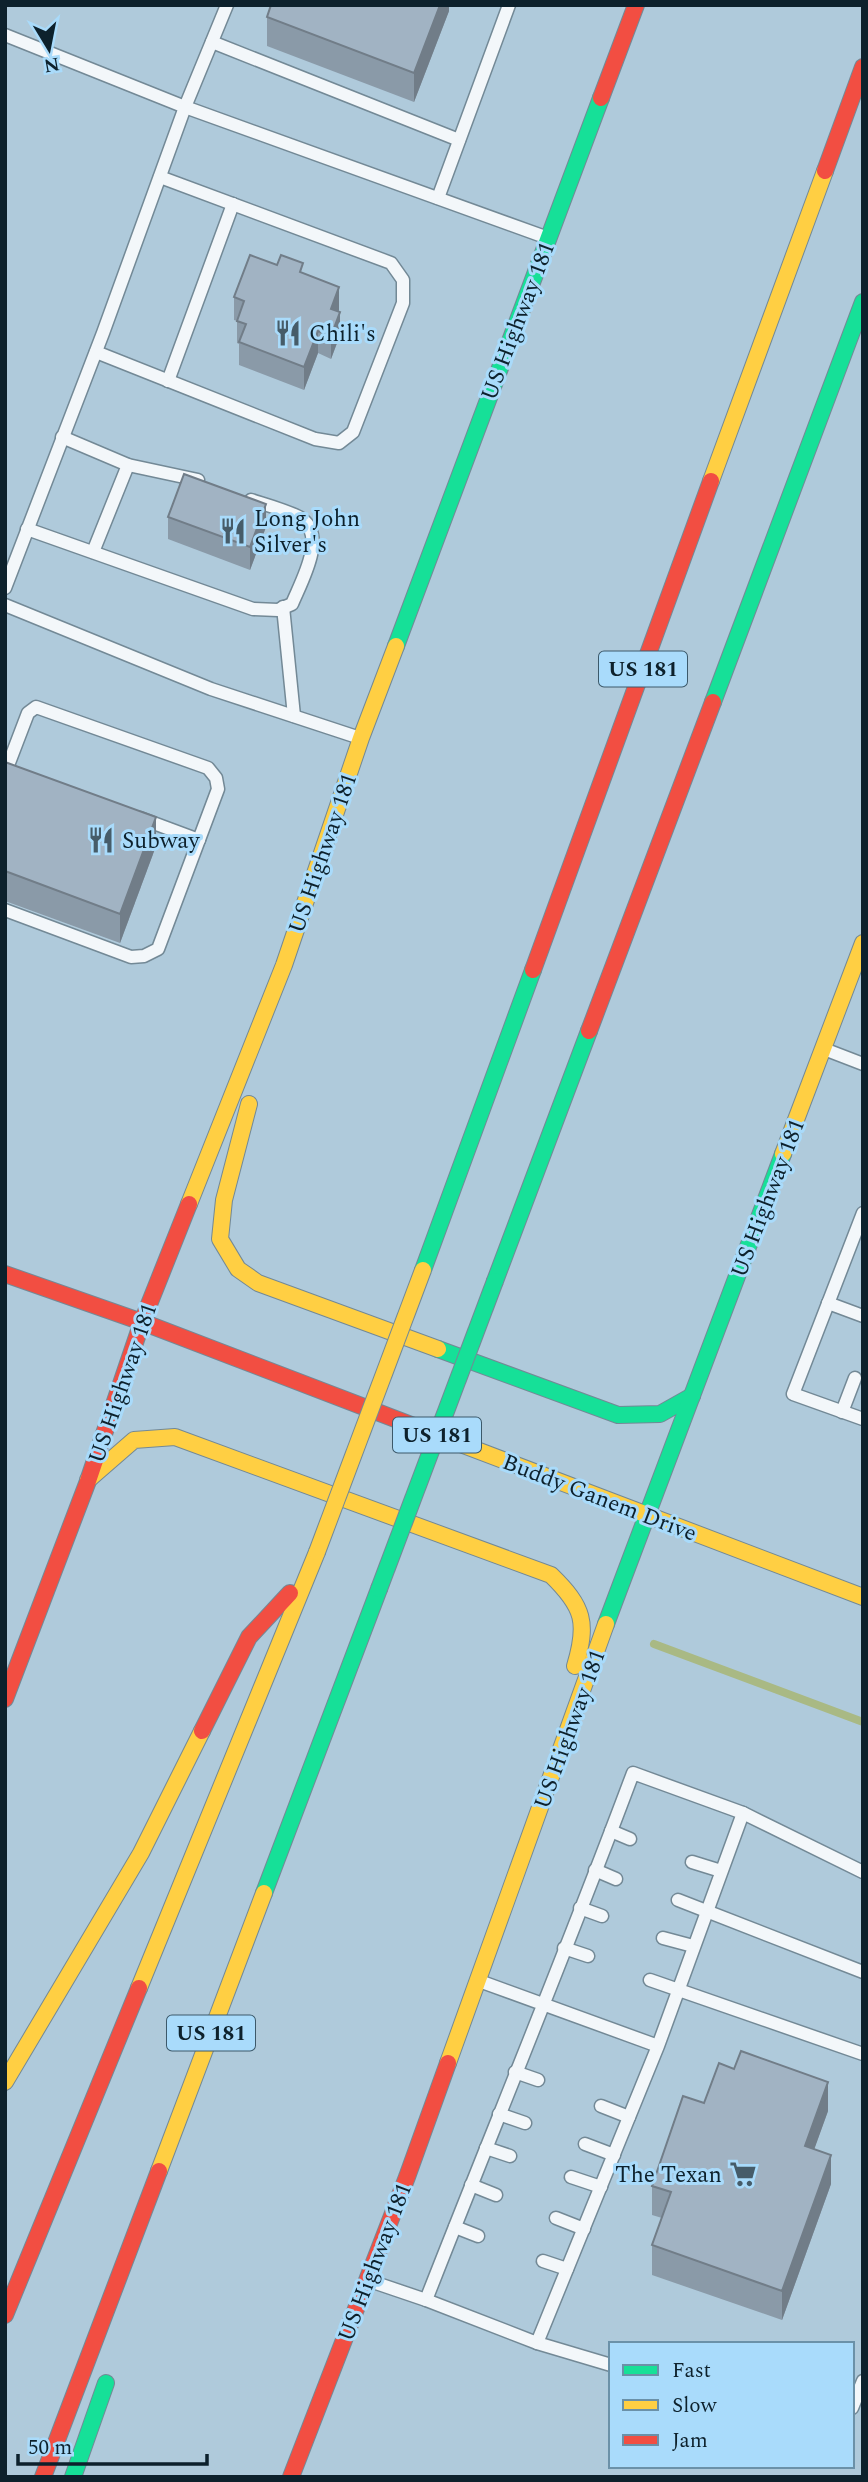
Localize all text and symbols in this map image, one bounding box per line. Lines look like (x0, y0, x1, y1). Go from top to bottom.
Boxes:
north arrow (14, 14, 84, 84)
text: N (42, 49, 62, 80)
street label: US Highway 181 (472, 237, 565, 406)
place label: Chili's (309, 317, 376, 352)
restaurant icon: Chili's (273, 318, 303, 348)
place label: Long John Silver's (254, 502, 360, 563)
restaurant icon: Long John Silver's (218, 516, 248, 546)
road number: US 181 (599, 652, 687, 686)
street label: US Highway 181 (280, 769, 367, 938)
place label: Subway (122, 824, 200, 859)
restaurant icon: Subway (86, 825, 116, 855)
street label: US Highway 181 (722, 1114, 815, 1283)
street label: US Highway 181 (80, 1299, 167, 1468)
road number: US 181 (393, 1418, 481, 1452)
street label: Buddy Ganem Drive (497, 1445, 702, 1552)
street label: US Highway 181 (525, 1645, 616, 1814)
road number: US 181 (167, 2016, 255, 2050)
place label: The Texan (615, 2158, 722, 2193)
supermarket icon: The Texan (728, 2159, 758, 2189)
street label: US Highway 181 (329, 2178, 422, 2347)
legend (609, 2342, 854, 2468)
text: Fast (672, 2355, 711, 2387)
text: Slow (672, 2390, 718, 2422)
scale bar (18, 2422, 206, 2466)
text: Jam (672, 2425, 708, 2457)
text: 50 m (28, 2432, 72, 2464)

